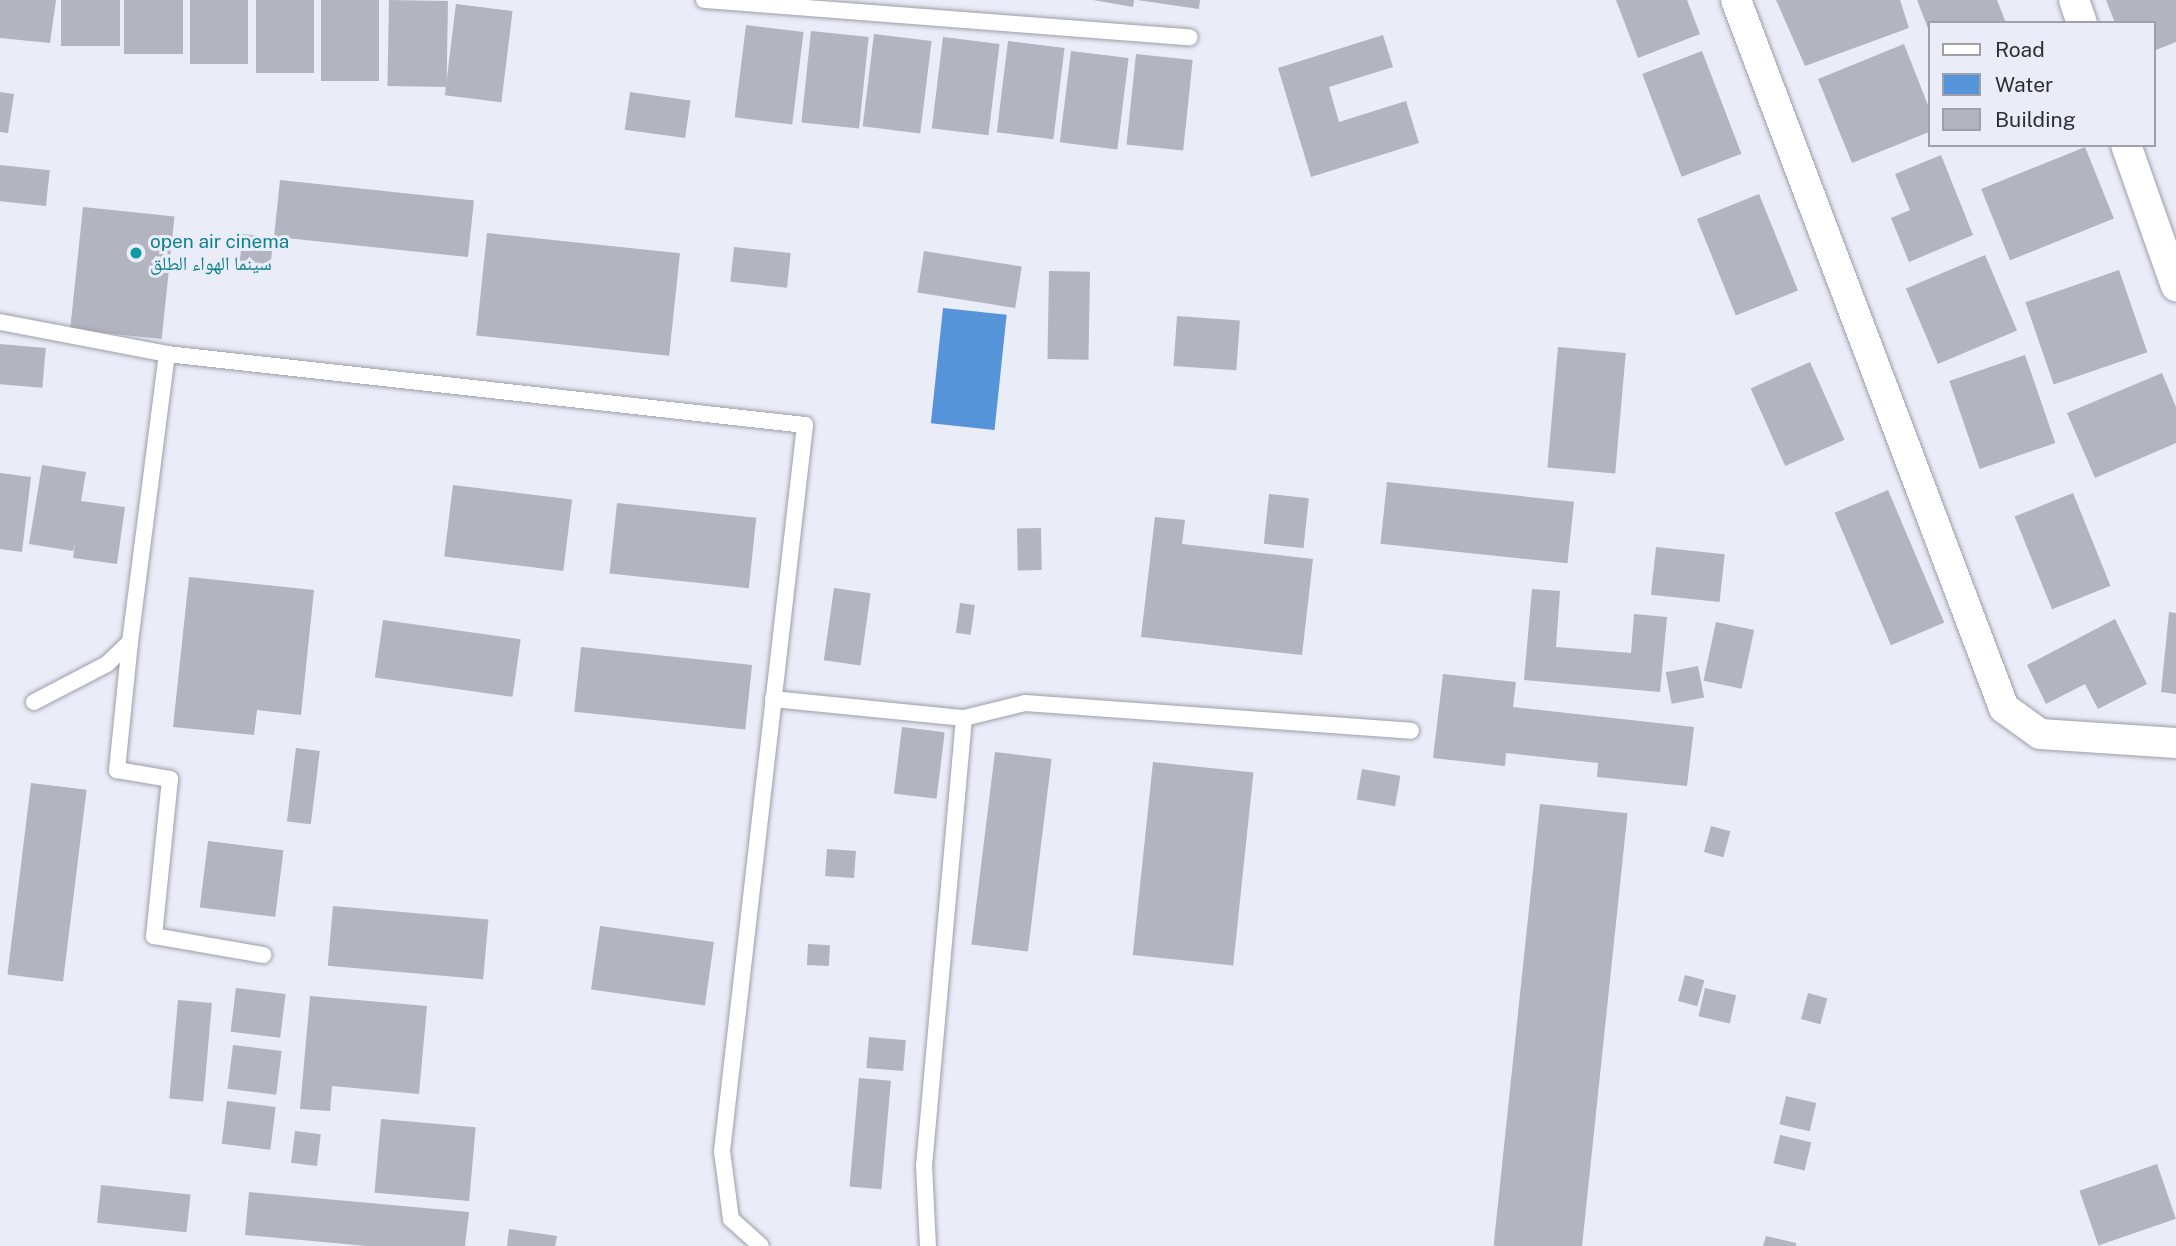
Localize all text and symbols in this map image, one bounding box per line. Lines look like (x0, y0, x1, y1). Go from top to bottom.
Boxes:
legend (1927, 21, 2155, 147)
text: Road (1995, 37, 2045, 62)
text: Water (1995, 72, 2053, 97)
text: Building (1995, 107, 2076, 132)
place label: open air cinema سينما الهواء الطلق (150, 231, 289, 275)
marker: open air cinema سينما الهواء الطلق (128, 245, 144, 261)

